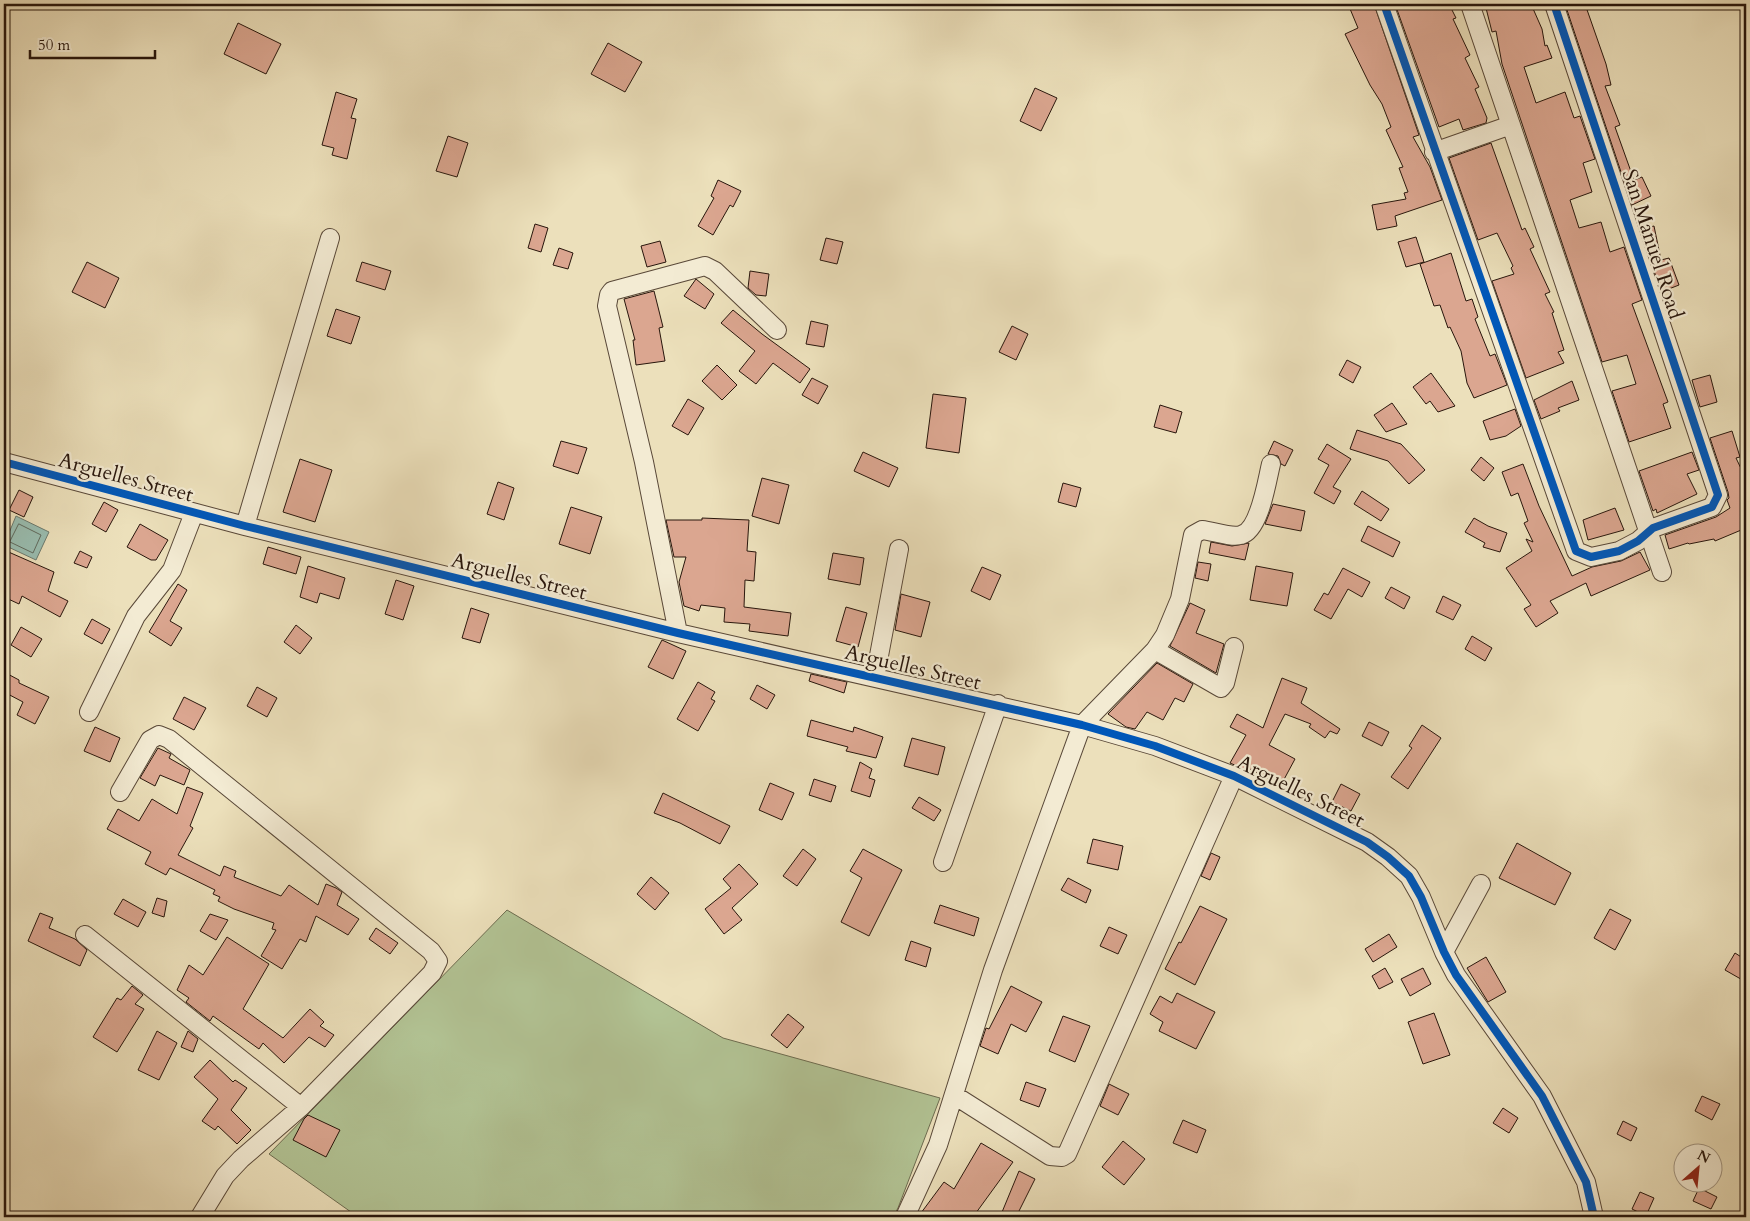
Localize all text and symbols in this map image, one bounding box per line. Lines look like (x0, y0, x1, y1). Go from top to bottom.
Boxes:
scale bar (30, 28, 155, 60)
text: 50 m (38, 35, 70, 55)
street label: San Manuel Road (1615, 165, 1690, 323)
street label: Arguelles Street (55, 446, 197, 510)
street label: Arguelles Street (448, 546, 590, 607)
street label: Arguelles Street (842, 638, 984, 697)
street label: Arguelles Street (1232, 748, 1370, 835)
north arrow (1672, 1144, 1722, 1194)
text: N (1694, 1146, 1713, 1168)

